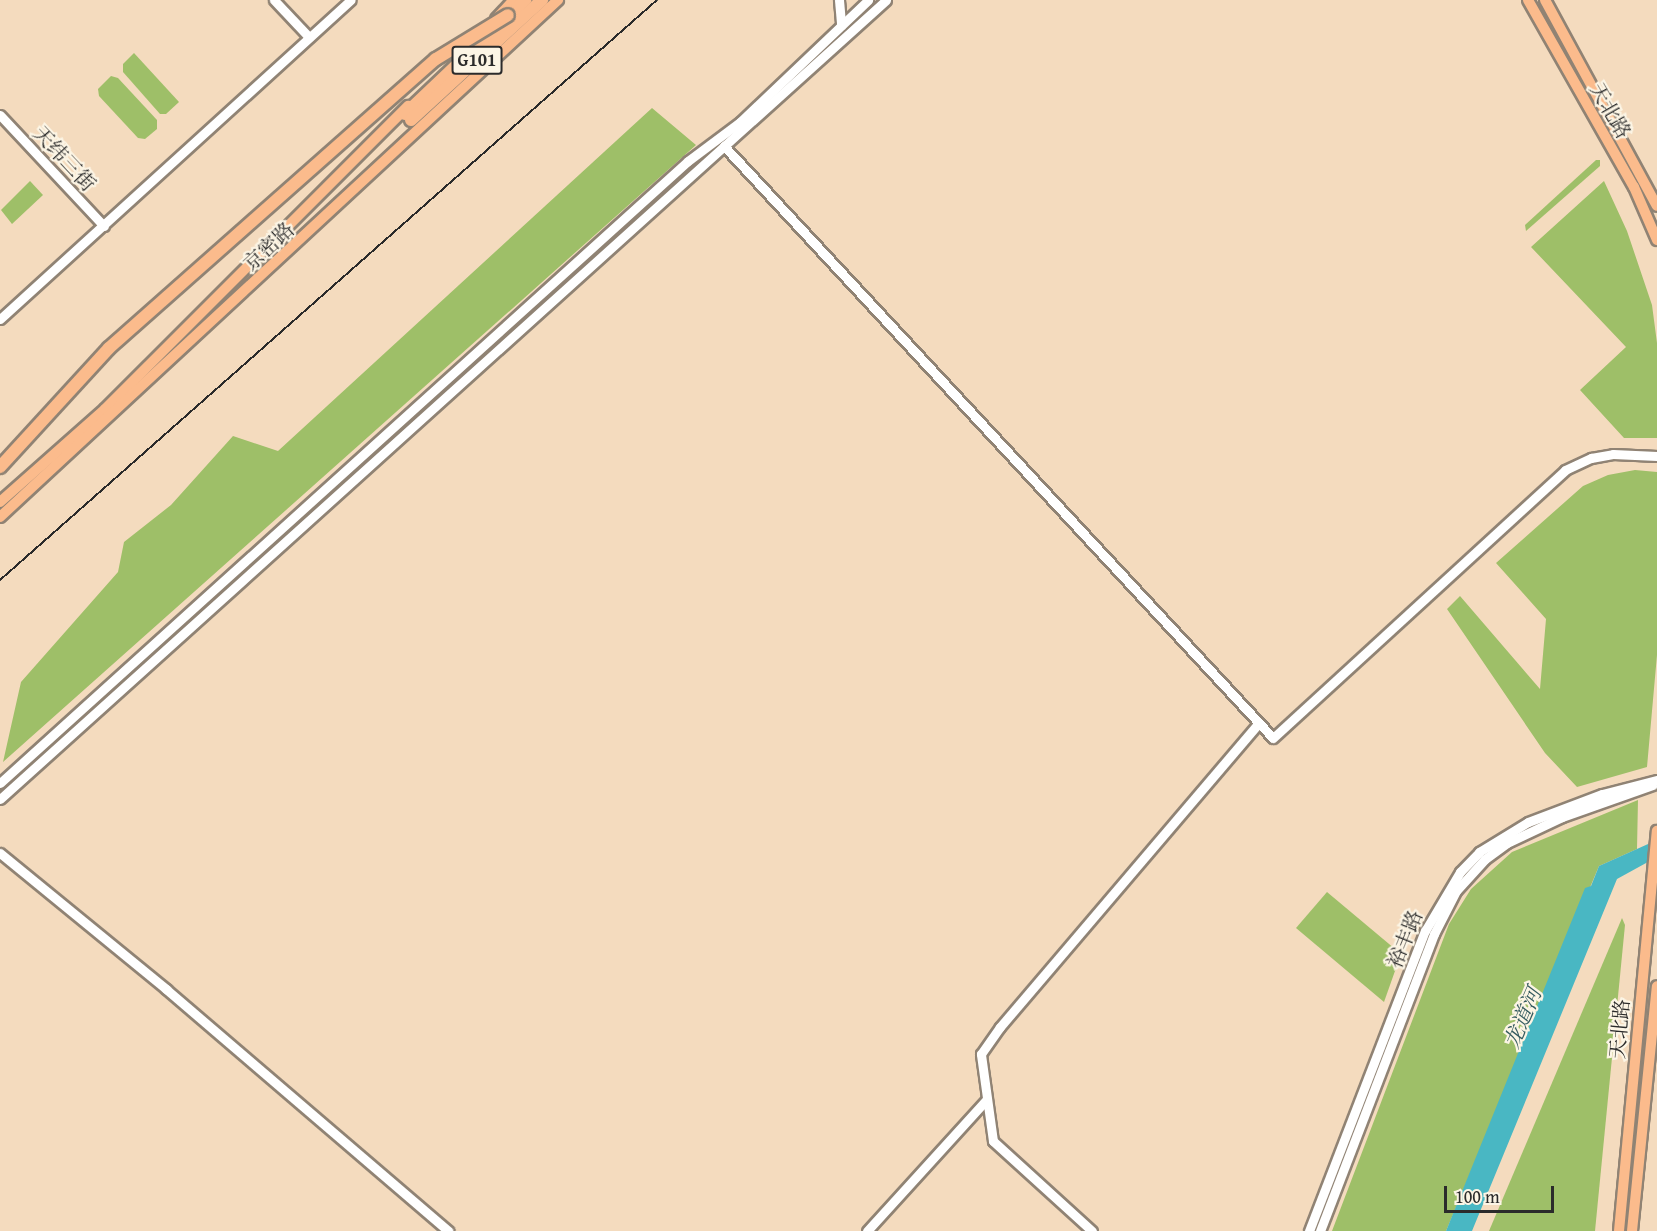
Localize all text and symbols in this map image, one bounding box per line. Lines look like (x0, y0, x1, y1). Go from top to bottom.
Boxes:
road number: G101 (452, 45, 502, 75)
street label: 天北路 (1586, 78, 1636, 142)
street label: 天纬三街 (29, 121, 101, 195)
street label: 京密路 (238, 217, 298, 275)
street label: 裕丰路 (1382, 907, 1426, 971)
water label: 龙道河 (1499, 984, 1547, 1052)
street label: 天北路 (1604, 998, 1634, 1060)
scale bar (1447, 1174, 1556, 1212)
text: 100 m (1455, 1183, 1500, 1210)

